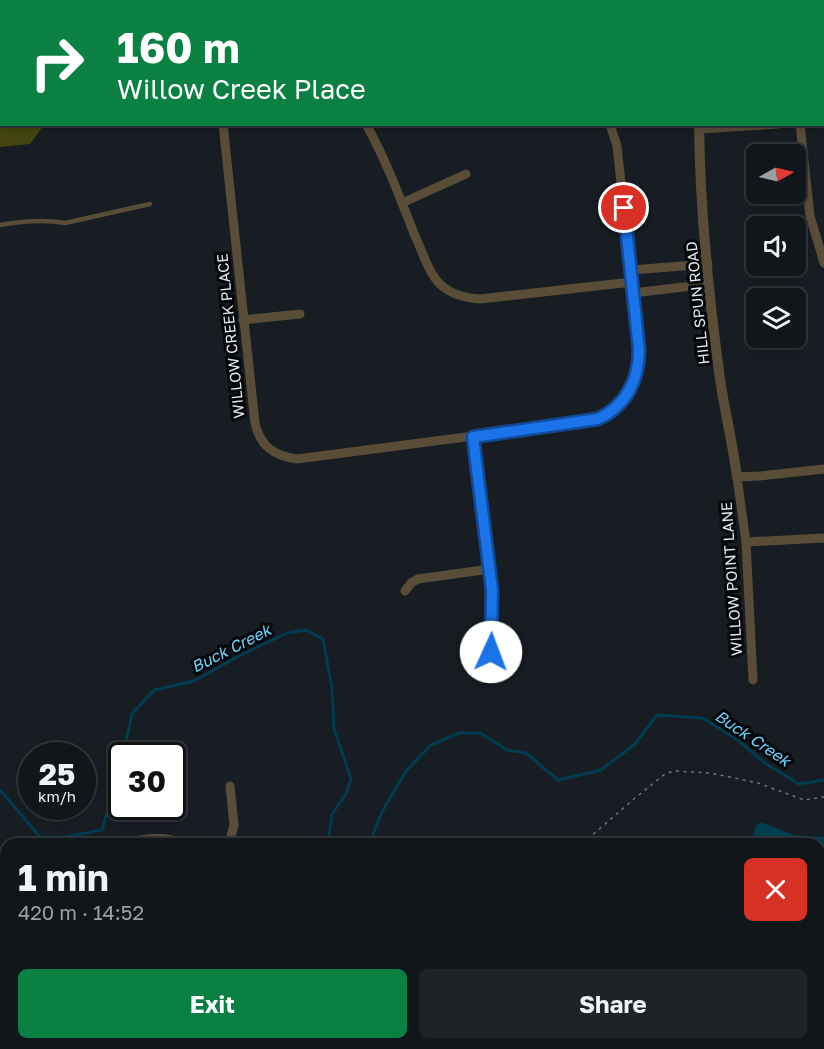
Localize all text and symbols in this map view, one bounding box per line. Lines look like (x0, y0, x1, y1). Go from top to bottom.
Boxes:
text: 160 m (117, 22, 240, 72)
icon: right (18, 24, 96, 102)
text: Willow Creek Place (117, 73, 366, 105)
north arrow (746, 144, 806, 204)
map controls (746, 144, 806, 348)
pin (598, 182, 649, 233)
icon: arrive (607, 191, 640, 224)
button: sound (746, 216, 806, 276)
street label: HILL SPUN ROAD (682, 240, 712, 366)
street label: WILLOW CREEK PLACE (212, 253, 248, 419)
button: layers (746, 288, 806, 348)
street label: WILLOW POINT LANE (717, 501, 745, 657)
water label: Buck Creek (188, 619, 276, 677)
position arrow (459, 620, 523, 684)
water label: Buck Creek (711, 705, 796, 772)
speed limit sign: 30 (108, 742, 186, 820)
text: 25 (39, 756, 75, 792)
text: km/h (38, 787, 76, 805)
text: 1 min (18, 856, 109, 899)
button: close (744, 858, 807, 921)
text: 420 m · 14:52 (18, 900, 144, 924)
button: Exit (18, 969, 407, 1038)
button: Share (419, 969, 807, 1038)

